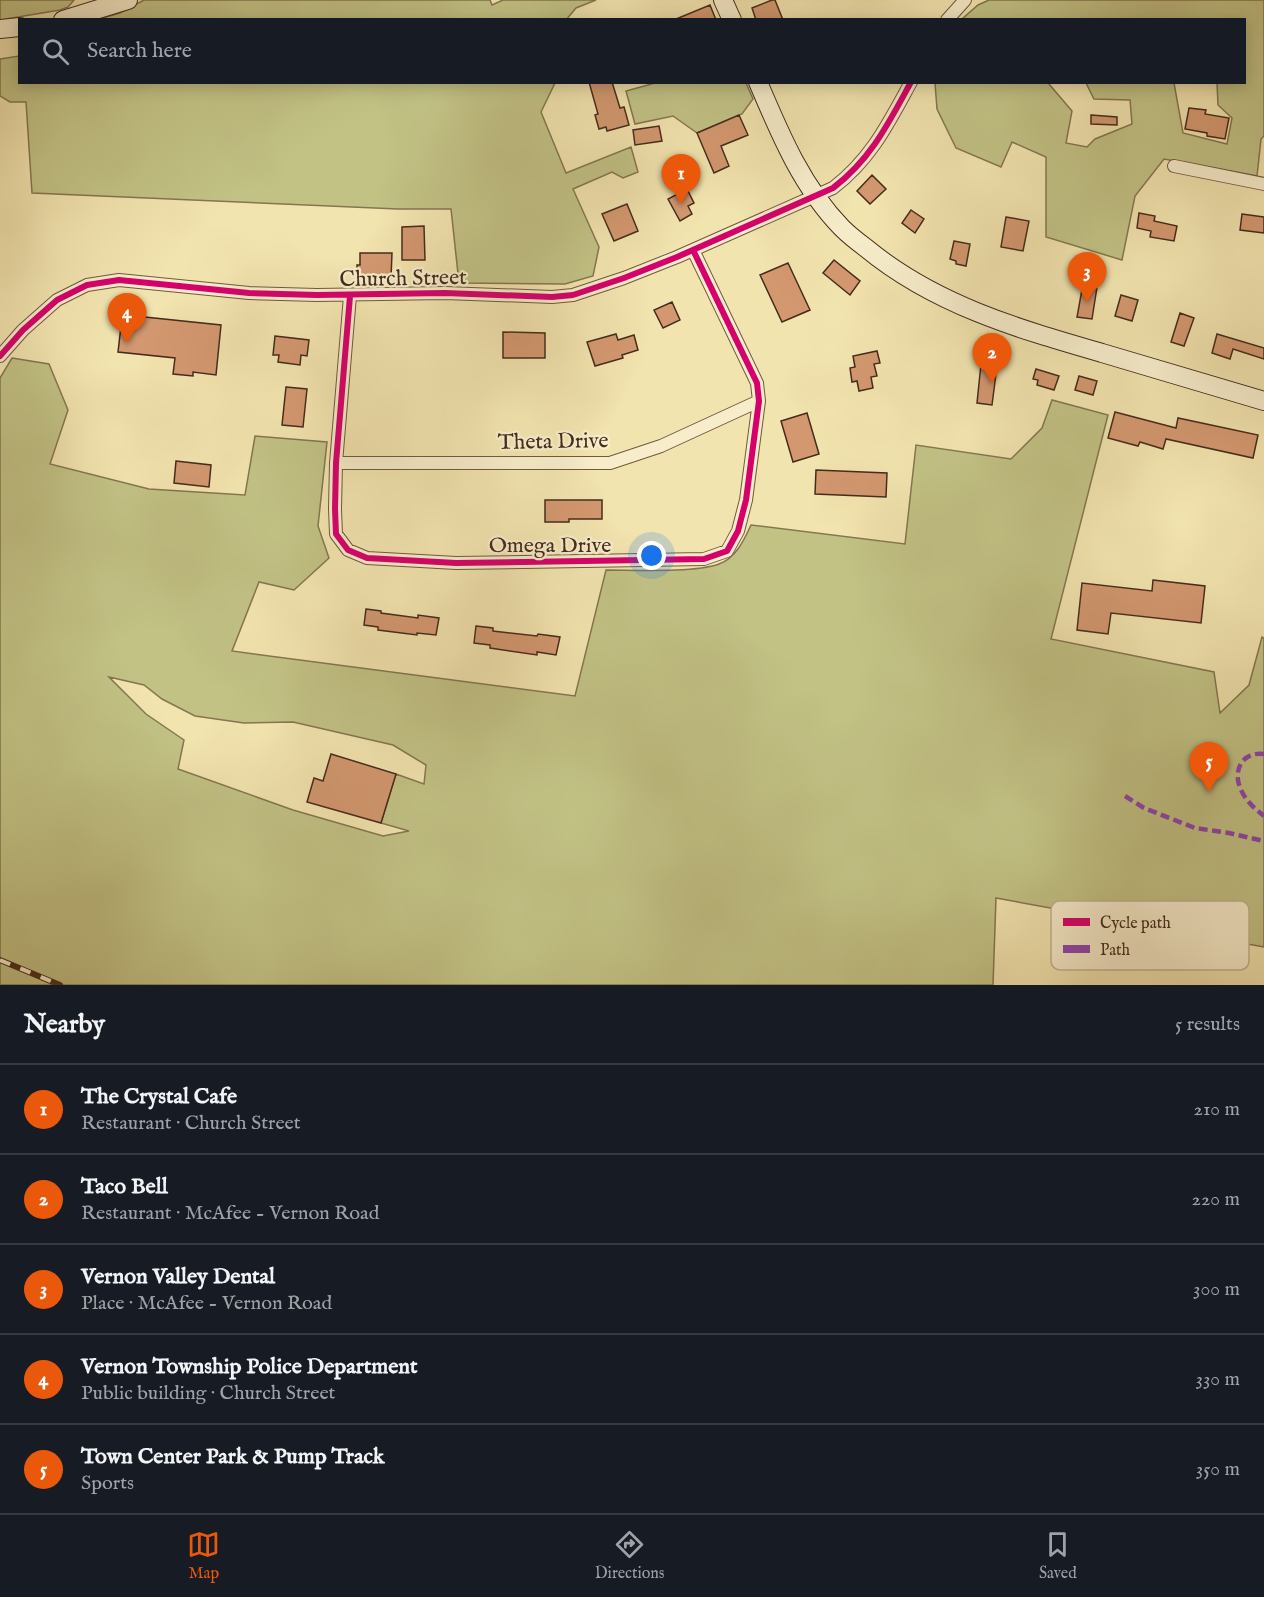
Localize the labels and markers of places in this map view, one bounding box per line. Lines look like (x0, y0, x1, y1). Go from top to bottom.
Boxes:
pin: 1 (662, 154, 700, 204)
pin: 3 (1068, 252, 1106, 302)
pin: 4 (108, 294, 146, 343)
pin: 2 (972, 334, 1012, 383)
pin: 5 (1190, 742, 1228, 792)

